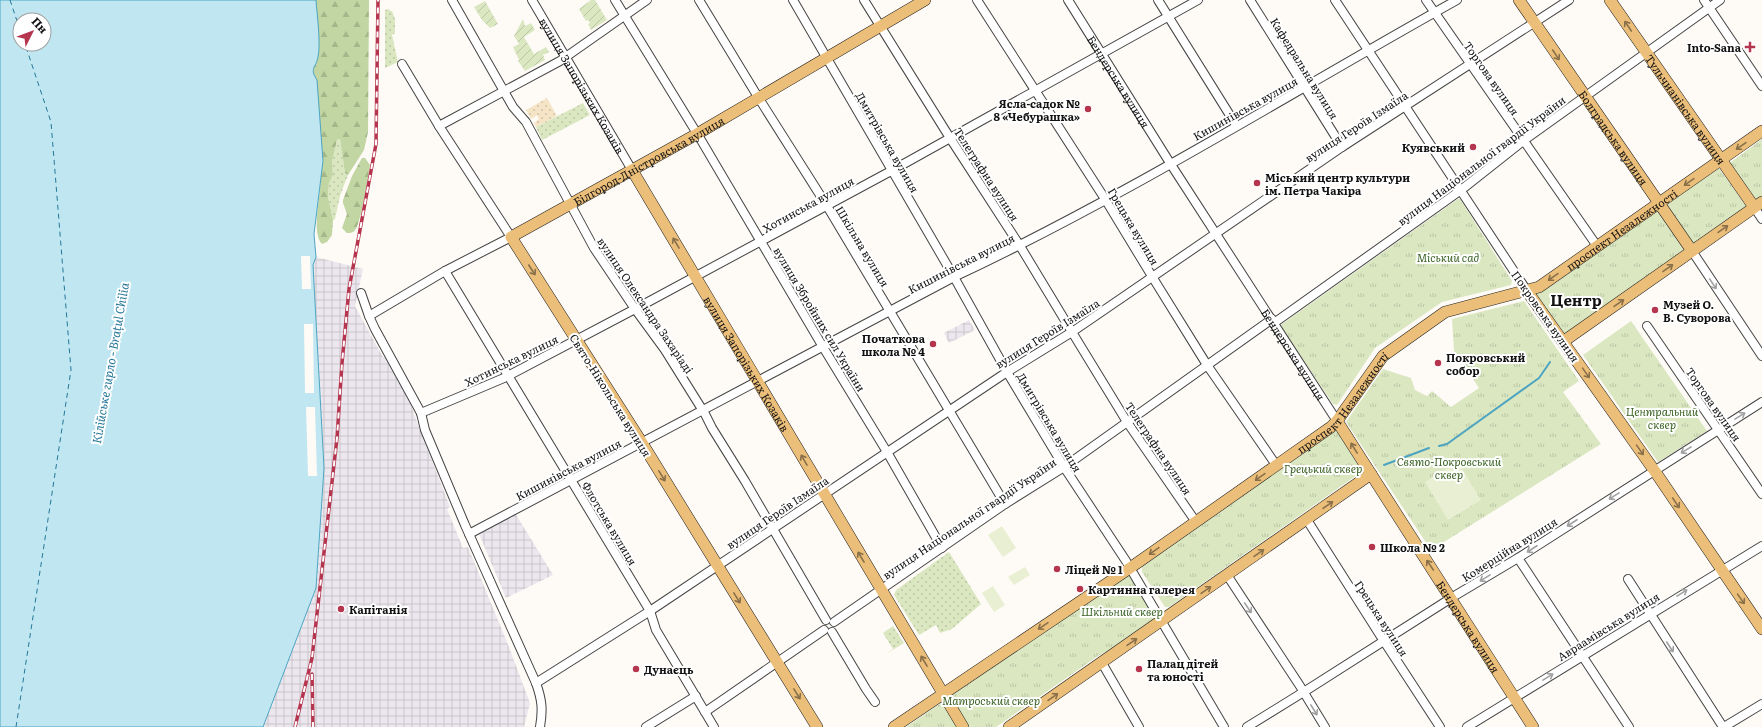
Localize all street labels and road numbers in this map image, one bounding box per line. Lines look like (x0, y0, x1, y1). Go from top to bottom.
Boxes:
street label: вулиця Запорізьких Козаків (536, 14, 628, 156)
street label: Кафедральна вулиця (1267, 14, 1343, 122)
street label: Бендерська вулиця (1084, 32, 1154, 131)
street label: Торгова вулиця (1460, 38, 1524, 119)
street label: Тульчианівська вулиця (1642, 51, 1730, 168)
street label: Кишинівська вулиця (1190, 72, 1301, 144)
street label: вулиця Героїв Ізмаїла (1301, 87, 1411, 165)
street label: Болградська вулиця (1575, 87, 1652, 189)
street label: Дмитрівська вулиця (853, 89, 924, 196)
street label: вулиця Національної гвардії України (1394, 91, 1568, 229)
street label: Білгород-Дністровська вулиця (570, 112, 727, 209)
street label: Телеграфна вулиця (951, 124, 1024, 224)
street label: Хотинська вулиця (759, 172, 857, 236)
street label: Грецька вулиця (1105, 184, 1164, 268)
street label: проспект Незалежності (1563, 185, 1680, 274)
street label: Шкільна вулиця (832, 203, 894, 290)
street label: Кишинівська вулиця (905, 229, 1017, 297)
street label: вулиця Олександра Захаріаді (594, 234, 698, 377)
street label: вулиця Збройних сил України (770, 244, 870, 394)
street label: Покровська вулиця (1508, 267, 1584, 365)
street label: вулиця Запорізьких Козаків (700, 293, 794, 434)
street label: вулиця Героїв Ізмаїла (992, 294, 1102, 372)
street label: Бендерська вулиця (1258, 305, 1330, 404)
street label: Хотинська вулиця (462, 330, 561, 390)
street label: Свято-Нікольська вулиця (567, 330, 656, 460)
street label: проспект Незалежності (1293, 347, 1391, 457)
street label: Торгова вулиця (1682, 364, 1746, 445)
street label: Дмитрівська вулиця (1014, 369, 1086, 475)
street label: Телеграфна вулиця (1122, 398, 1196, 498)
street label: Кишинівська вулиця (512, 434, 624, 504)
street label: вулиця Національної гвардії України (879, 454, 1059, 582)
street label: вулиця Героїв Ізмаїла (723, 472, 831, 552)
street label: Флотська вулиця (579, 478, 642, 568)
street label: Комерційна вулиця (1458, 513, 1560, 585)
street label: Грецька вулиця (1351, 577, 1413, 659)
street label: Бендерська вулиця (1433, 577, 1504, 676)
street label: Авраамівська вулиця (1554, 588, 1663, 664)

